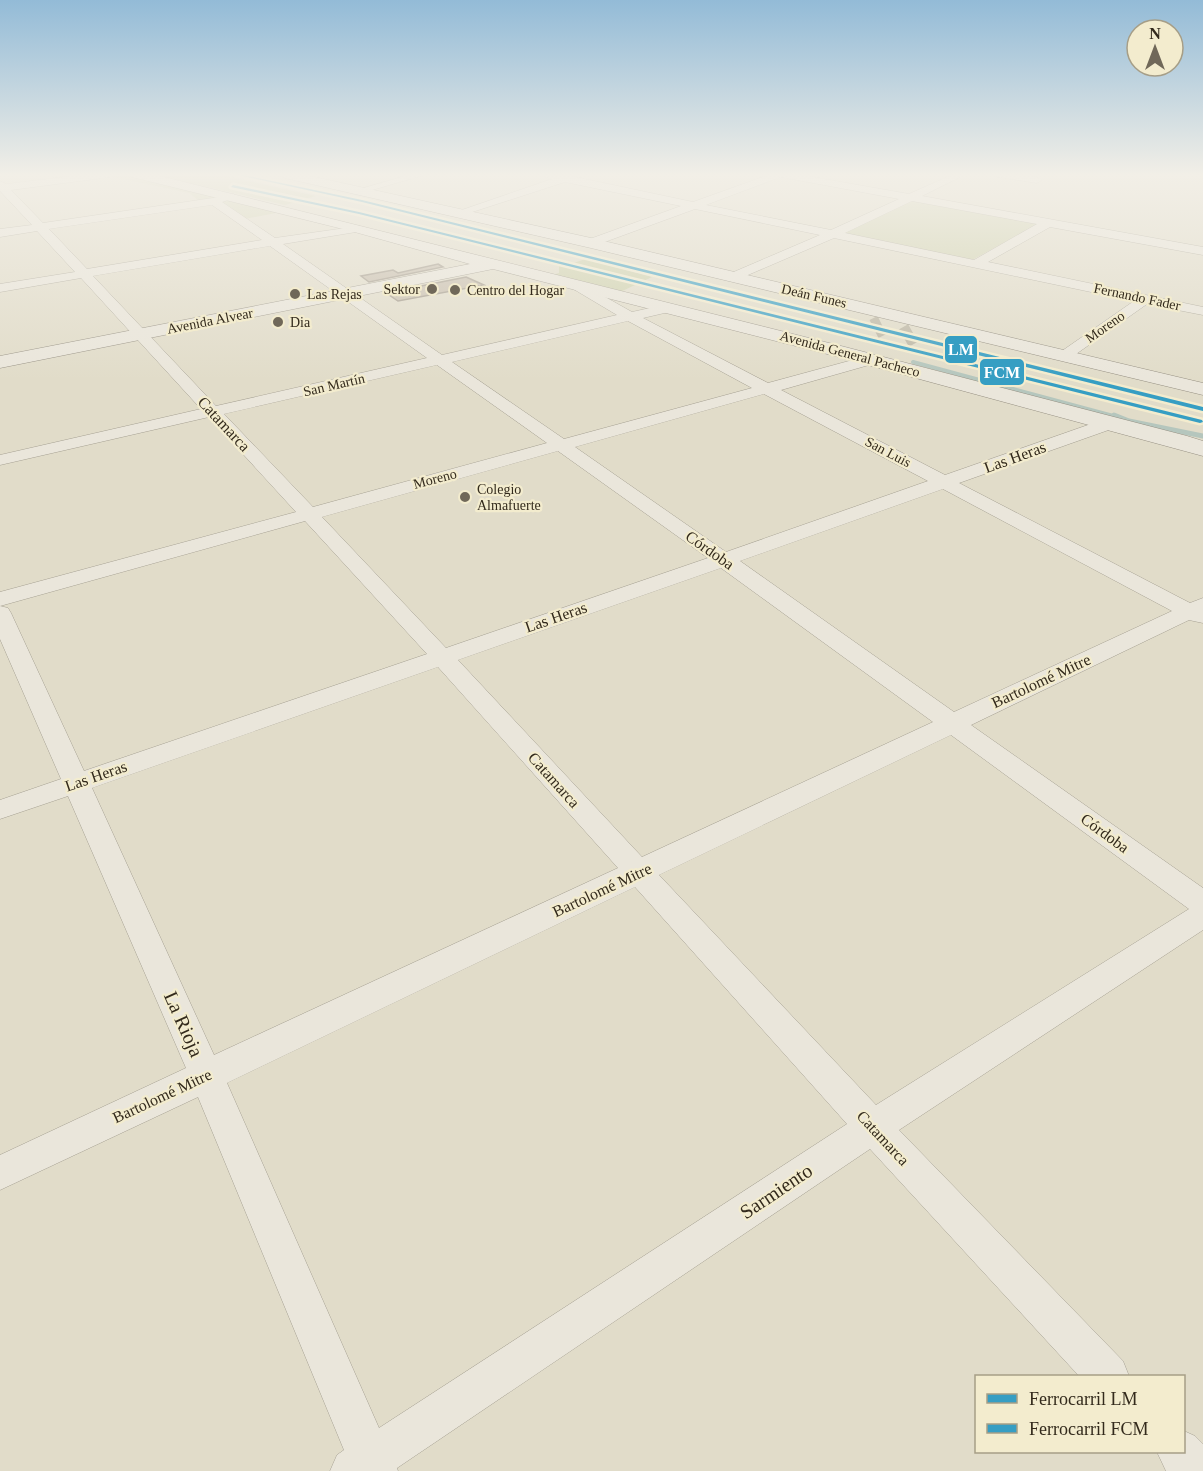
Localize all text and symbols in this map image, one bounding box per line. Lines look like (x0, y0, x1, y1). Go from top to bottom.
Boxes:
north arrow (1125, 18, 1185, 78)
text: N (1149, 25, 1161, 42)
street label: Fernando Fader (1092, 280, 1182, 314)
street label: Deán Funes (780, 281, 848, 311)
place label: Sektor (383, 282, 420, 297)
marker: Sektor (425, 282, 439, 296)
marker: Centro del Hogar (448, 283, 462, 297)
place label: Centro del Hogar (467, 283, 565, 298)
marker: Las Rejas (288, 287, 302, 301)
place label: Las Rejas (307, 287, 362, 302)
street label: Avenida Alvear (166, 305, 255, 337)
street label: Moreno (1083, 308, 1127, 346)
marker: Dia (271, 315, 285, 329)
place label: Dia (290, 315, 311, 330)
street label: Avenida General Pacheco (778, 328, 922, 380)
line badge: LM (944, 335, 978, 364)
text: LM (948, 341, 974, 358)
line badge: FCM (979, 358, 1025, 386)
text: FCM (984, 364, 1020, 381)
street label: San Martín (302, 371, 366, 399)
street label: Catamarca (194, 393, 254, 455)
street label: San Luis (863, 434, 913, 470)
street label: Las Heras (982, 438, 1048, 476)
street label: Moreno (412, 466, 458, 492)
place label: Colegio Almafuerte (477, 482, 541, 513)
marker: Colegio Almafuerte (458, 490, 472, 504)
street label: Córdoba (683, 527, 737, 573)
street label: Las Heras (523, 598, 589, 636)
street label: Bartolomé Mitre (989, 651, 1093, 711)
street label: Catamarca (525, 749, 583, 811)
street label: Las Heras (63, 757, 129, 795)
street label: Córdoba (1078, 810, 1132, 856)
street label: Bartolomé Mitre (550, 860, 654, 920)
street label: La Rioja (159, 988, 208, 1061)
street label: Bartolomé Mitre (110, 1066, 214, 1126)
street label: Catamarca (853, 1107, 913, 1169)
street label: Sarmiento (736, 1159, 816, 1223)
legend (975, 1375, 1185, 1453)
text: Ferrocarril LM (1029, 1389, 1137, 1409)
text: Ferrocarril FCM (1029, 1419, 1148, 1439)

